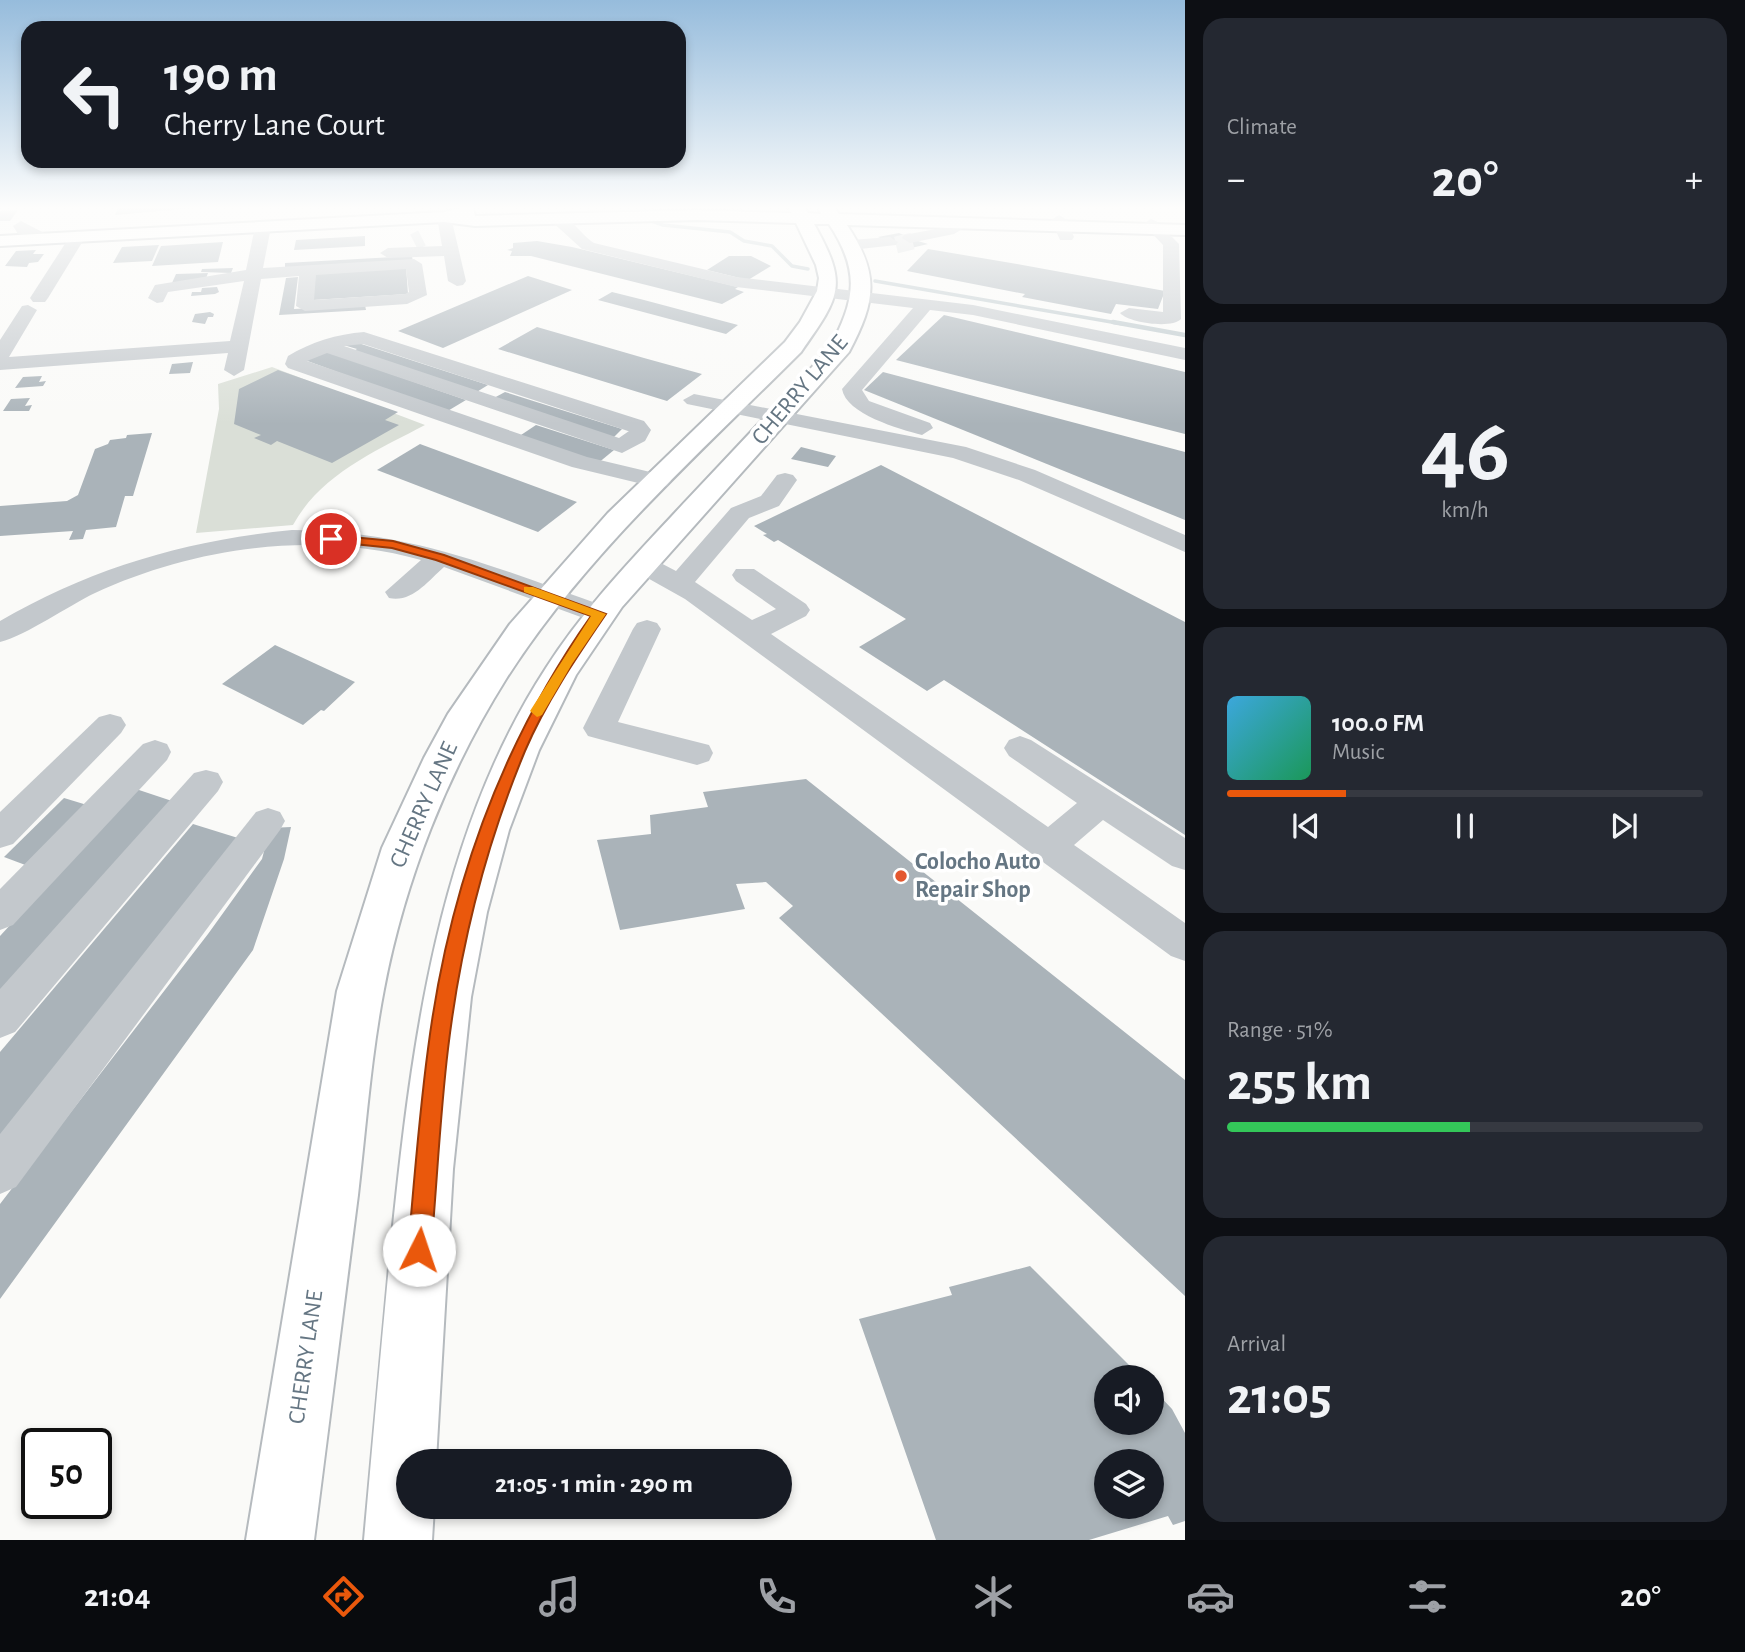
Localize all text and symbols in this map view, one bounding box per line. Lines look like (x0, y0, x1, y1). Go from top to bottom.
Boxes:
icon: left (49, 49, 140, 140)
text: 190 m (164, 51, 278, 100)
text: Cherry Lane Court (164, 109, 385, 141)
text: Climate (1227, 116, 1297, 139)
text: 20° (1432, 154, 1498, 206)
text: − (1227, 161, 1245, 199)
text: + (1685, 161, 1703, 199)
street label: CHERRY LANE (747, 330, 853, 449)
text: 46 (1420, 406, 1510, 497)
text: km/h (1441, 499, 1489, 522)
pin (301, 509, 361, 569)
icon: arrive (312, 520, 350, 558)
text: 100.0 FM (1332, 710, 1424, 736)
street label: CHERRY LANE (386, 738, 463, 871)
text: Music (1332, 741, 1384, 764)
icon: previous (1287, 807, 1325, 845)
icon: pause (1446, 807, 1484, 845)
icon: next (1605, 807, 1643, 845)
place label: Colocho Auto Repair Shop (915, 850, 1041, 902)
marker: Colocho Auto Repair Shop (893, 868, 909, 884)
text: Range · 51% (1227, 1019, 1333, 1042)
text: 255 km (1227, 1057, 1372, 1109)
position arrow (382, 1213, 456, 1287)
street label: CHERRY LANE (285, 1288, 327, 1425)
text: Arrival (1227, 1333, 1286, 1356)
map controls (1094, 1365, 1164, 1519)
button: sound (1094, 1365, 1164, 1435)
text: 21:05 (1227, 1371, 1332, 1423)
speed limit sign: 50 (21, 1428, 112, 1519)
button: layers (1094, 1449, 1164, 1519)
text: 21:05 · 1 min · 290 m (495, 1471, 693, 1497)
icon: directions (319, 1572, 368, 1621)
icon: music (535, 1572, 584, 1621)
icon: phone (752, 1572, 801, 1621)
icon: climate (969, 1572, 1018, 1621)
icon: car (1186, 1572, 1235, 1621)
icon: filters (1403, 1572, 1452, 1621)
text: 21:04 (84, 1580, 151, 1612)
text: 20° (1620, 1580, 1661, 1612)

